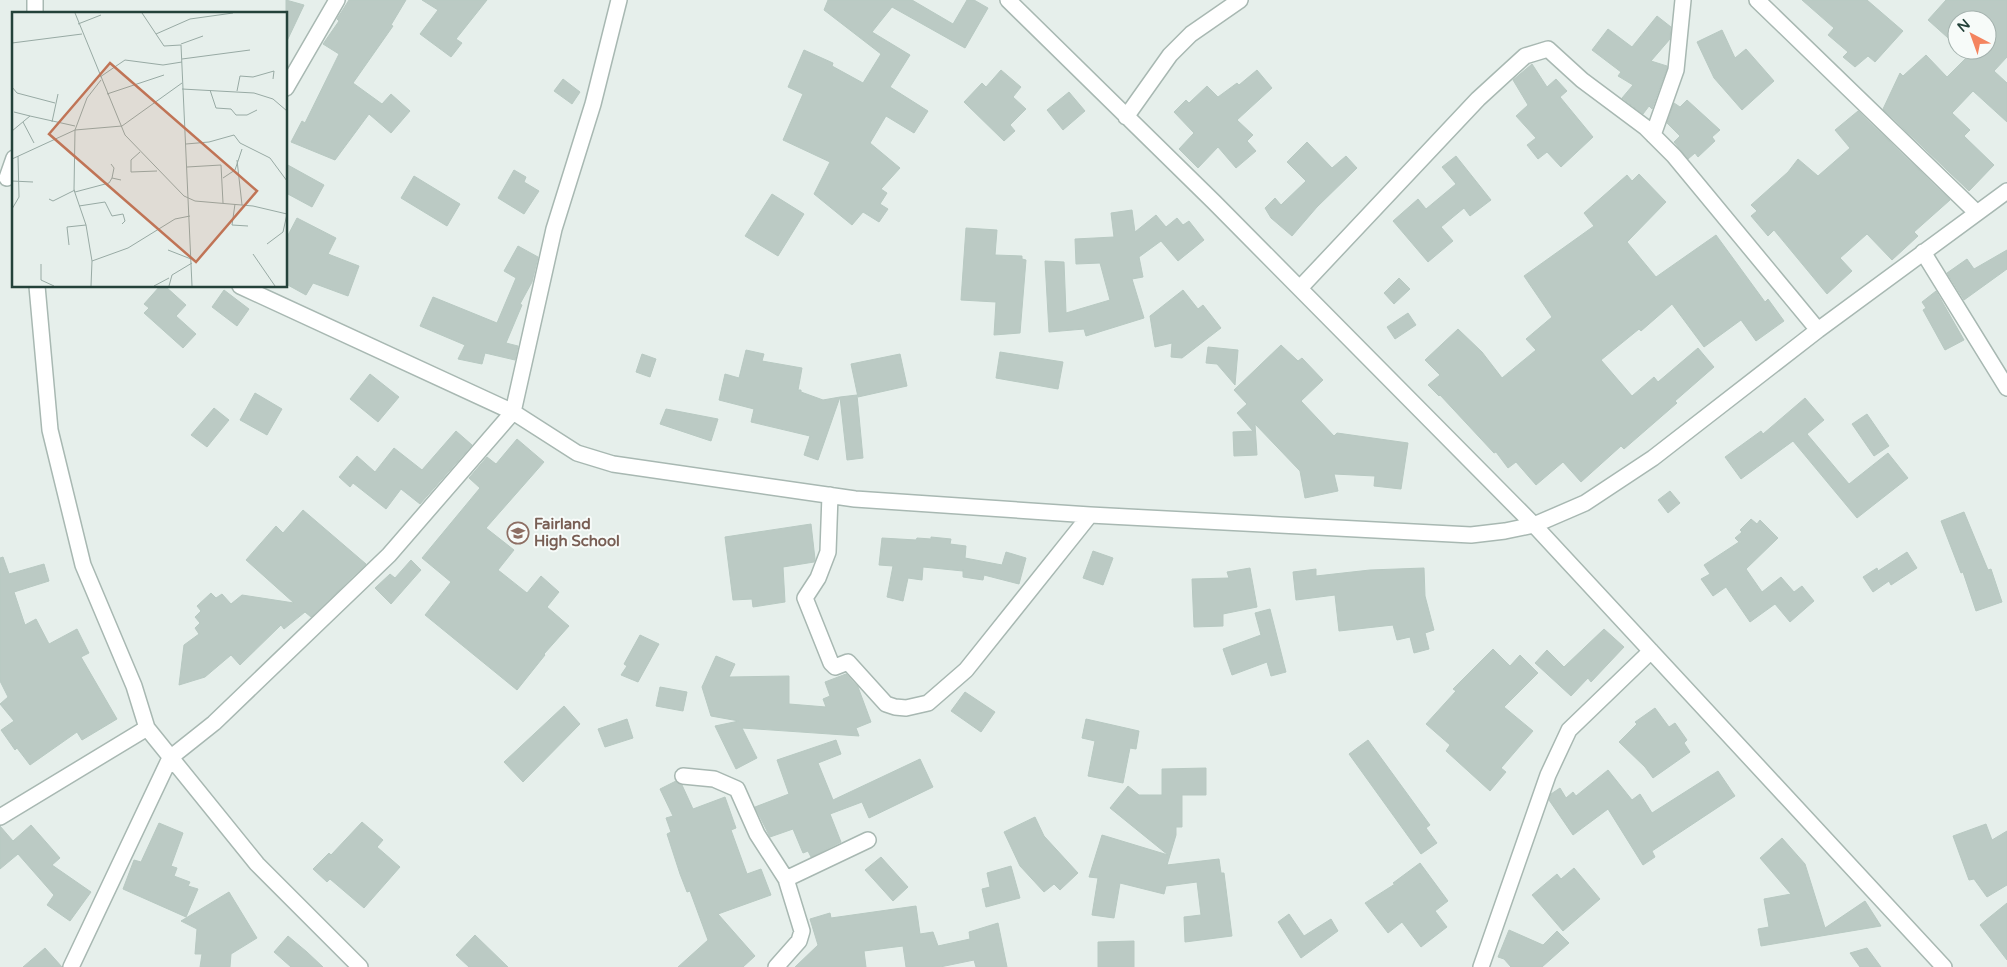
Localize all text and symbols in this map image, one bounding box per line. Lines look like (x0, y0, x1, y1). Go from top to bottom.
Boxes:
north arrow (1947, 10, 1997, 60)
inset map (12, 12, 288, 288)
text: N (1954, 15, 1974, 36)
place label: Fairland High School (534, 515, 620, 551)
school or university icon: Fairland High School (506, 521, 530, 545)

